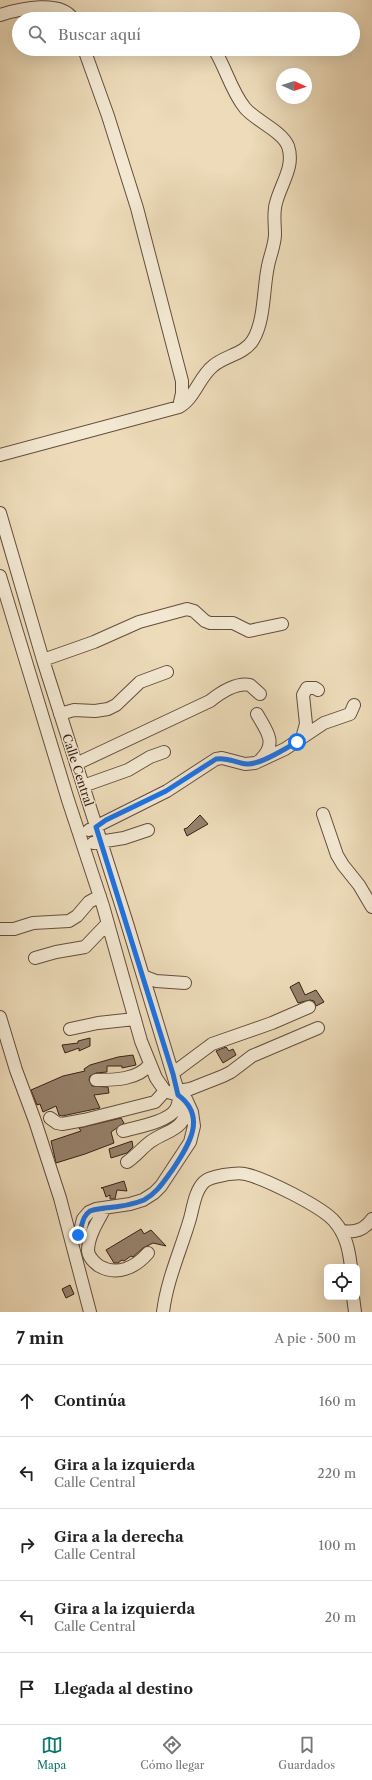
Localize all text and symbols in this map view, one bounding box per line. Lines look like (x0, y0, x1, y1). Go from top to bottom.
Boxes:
search box (12, 12, 360, 56)
icon: search (26, 23, 48, 45)
text: Buscar aquí (58, 25, 141, 44)
north arrow (276, 68, 312, 104)
street label: Calle Central (59, 732, 97, 809)
route start (288, 733, 306, 751)
route end (69, 1226, 87, 1244)
map controls (324, 1264, 360, 1300)
button: locate (324, 1264, 360, 1300)
text: 7 min (16, 1328, 64, 1348)
text: A pie · 500 m (274, 1330, 356, 1346)
icon: ahead (16, 1390, 38, 1412)
text: Continúa (54, 1391, 126, 1410)
text: 160 m (319, 1393, 356, 1409)
text: Gira a la izquierda (54, 1455, 195, 1474)
icon: left (16, 1462, 38, 1484)
text: 220 m (317, 1465, 356, 1481)
text: Calle Central (54, 1474, 136, 1490)
text: Gira a la derecha (54, 1527, 184, 1546)
icon: right (16, 1534, 38, 1556)
text: 100 m (318, 1537, 356, 1553)
text: Calle Central (54, 1546, 136, 1562)
text: Gira a la izquierda (54, 1599, 195, 1618)
icon: left (16, 1606, 38, 1628)
text: 20 m (325, 1609, 356, 1625)
text: Calle Central (54, 1618, 136, 1634)
icon: arrive (16, 1678, 38, 1700)
text: Llegada al destino (54, 1679, 193, 1698)
tab: Mapa (37, 1734, 66, 1772)
tab: Cómo llegar (140, 1734, 204, 1772)
tab: Guardados (278, 1734, 335, 1772)

